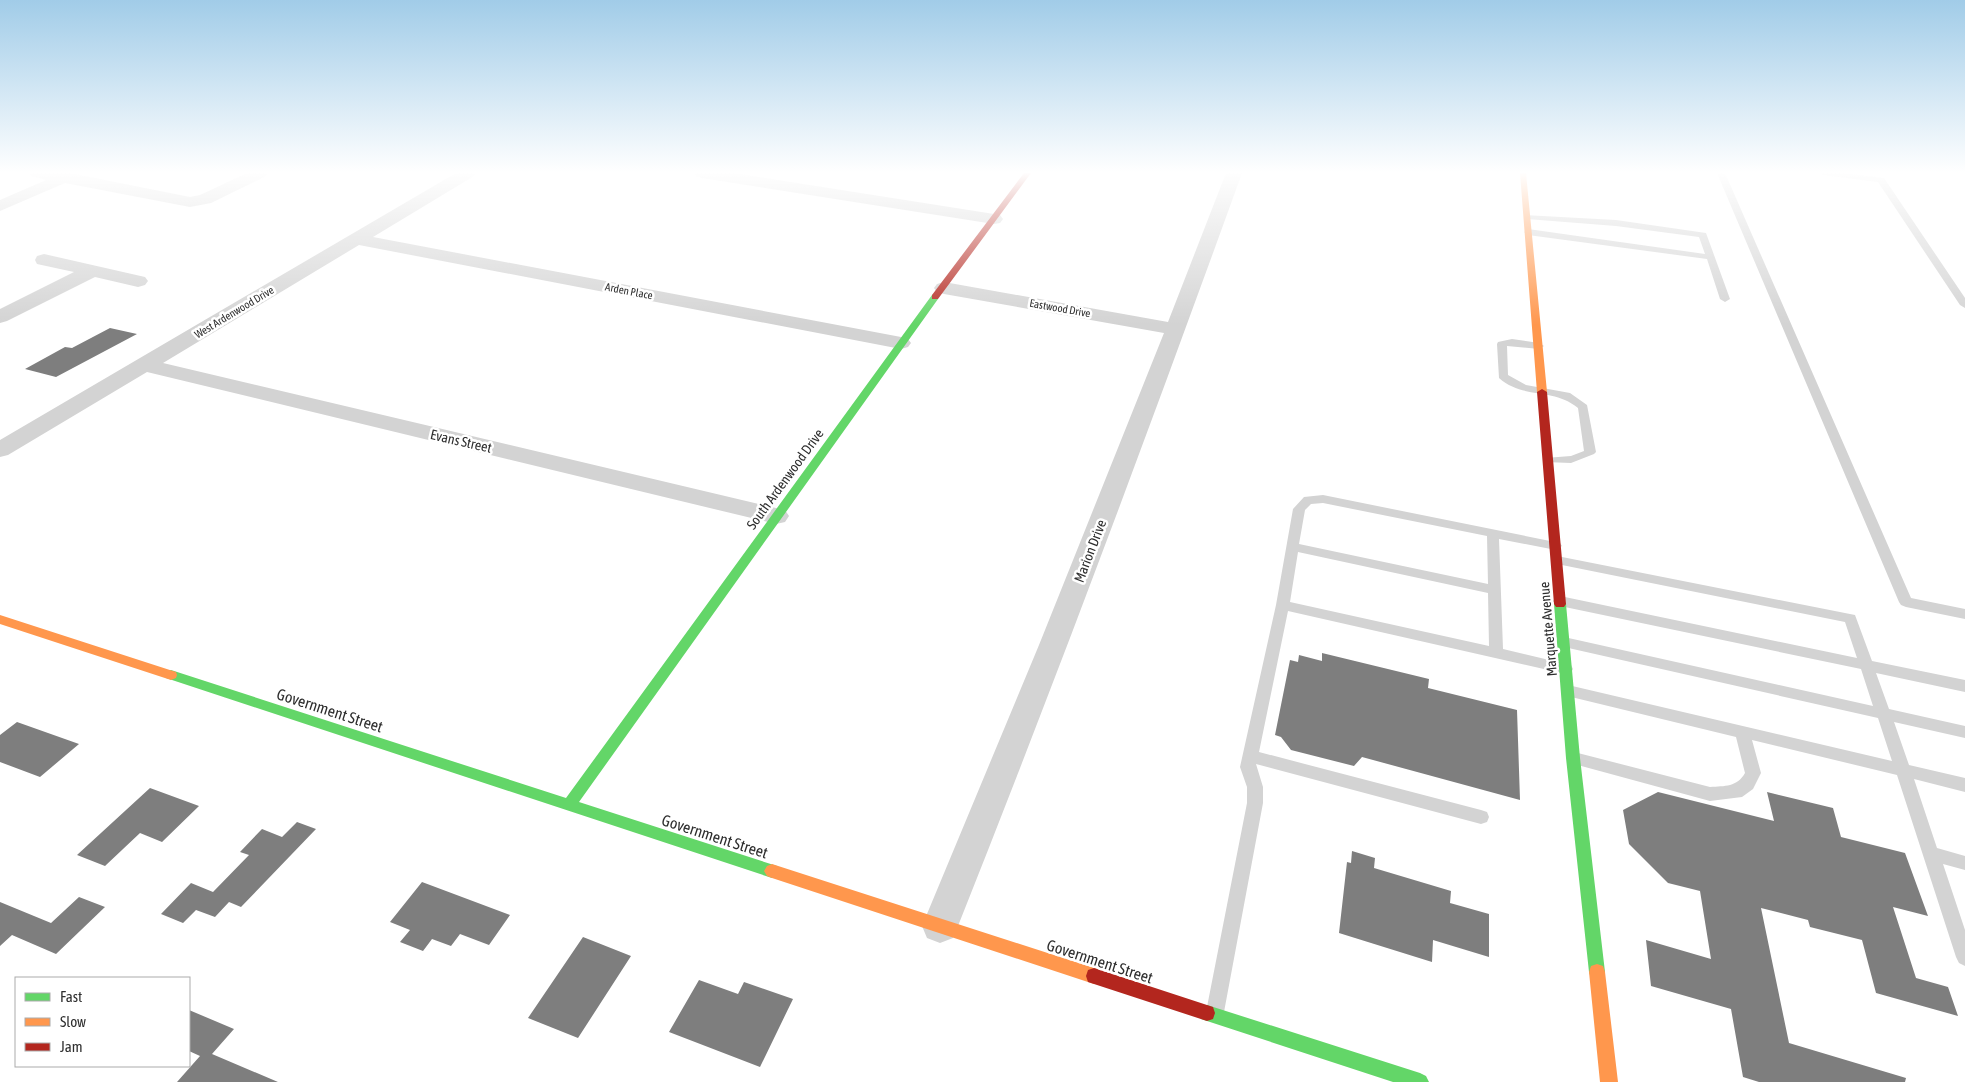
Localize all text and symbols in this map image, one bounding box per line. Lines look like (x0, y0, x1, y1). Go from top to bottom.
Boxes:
street label: Arden Place (604, 281, 654, 301)
street label: West Ardenwood Drive (192, 284, 276, 340)
street label: Eastwood Drive (1029, 297, 1091, 319)
street label: Evans Street (429, 426, 493, 456)
street label: South Ardenwood Drive (743, 426, 827, 532)
street label: Marion Drive (1071, 517, 1109, 585)
street label: Marquette Avenue (1536, 581, 1560, 677)
street label: Government Street (275, 684, 386, 736)
street label: Government Street (660, 810, 771, 862)
street label: Government Street (1045, 935, 1156, 987)
legend (15, 977, 190, 1067)
text: Fast (60, 988, 82, 1005)
text: Slow (60, 1013, 86, 1030)
text: Jam (60, 1038, 83, 1055)

